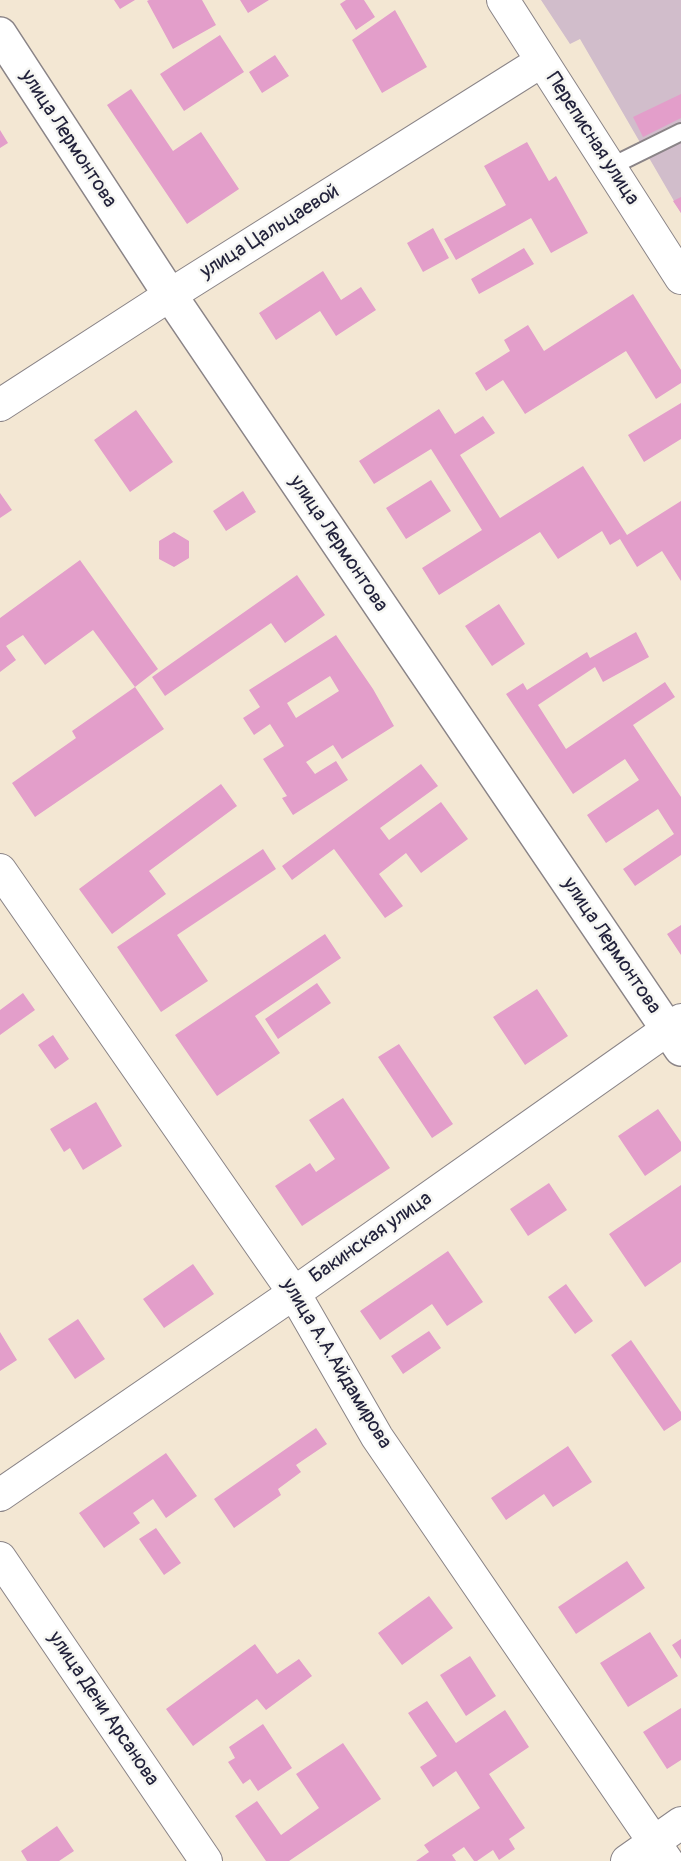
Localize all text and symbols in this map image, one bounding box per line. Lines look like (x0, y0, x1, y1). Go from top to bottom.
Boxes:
street label: улица Лермонтова (15, 66, 121, 212)
street label: Переписная улица (540, 68, 644, 210)
street label: улица Цальцаевой (196, 180, 344, 284)
street label: улица Лермонтова (284, 471, 392, 617)
street label: улица Лермонтова (557, 873, 665, 1019)
street label: Бакинская улица (305, 1187, 437, 1289)
street label: улица А.А.Айдамирова (276, 1275, 396, 1453)
street label: улица Дени Арсанова (42, 1627, 164, 1791)

